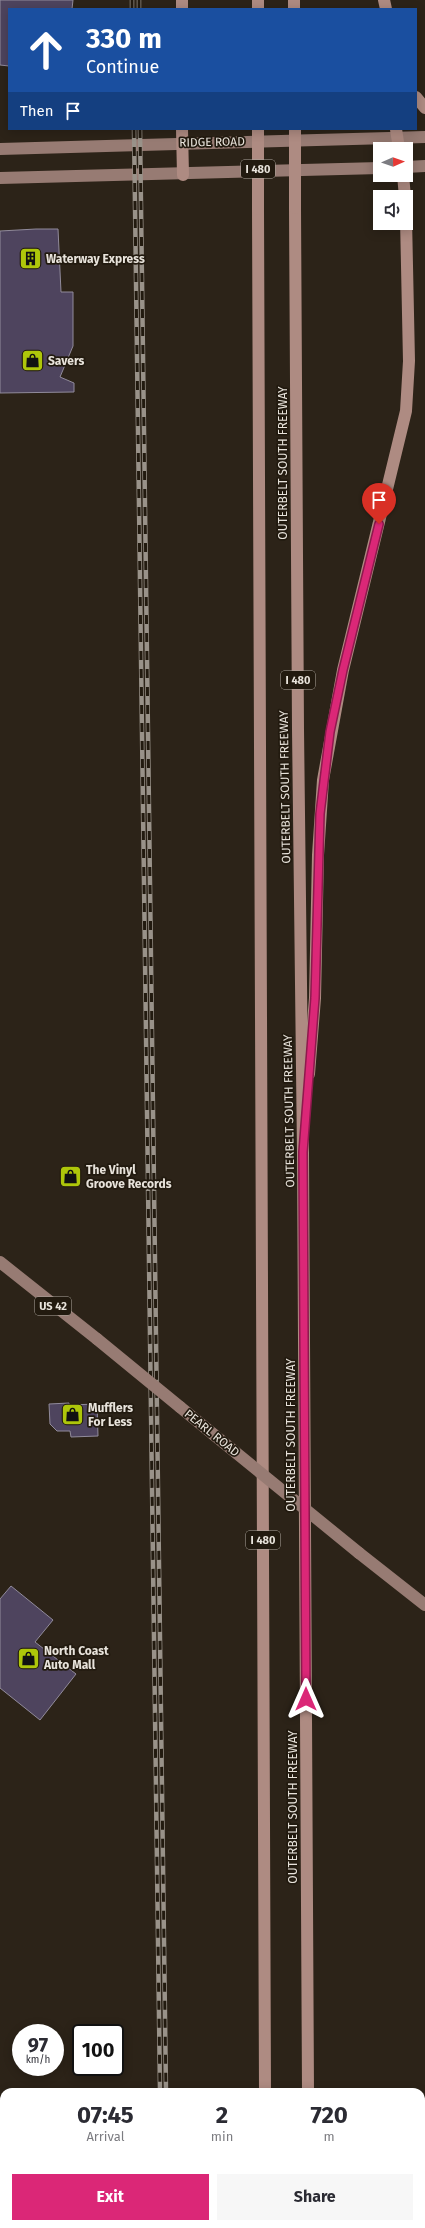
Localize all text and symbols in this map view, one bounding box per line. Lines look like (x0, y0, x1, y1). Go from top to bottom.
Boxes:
text: 330 m (86, 22, 162, 55)
icon: ahead (20, 24, 72, 76)
text: Continue (86, 56, 159, 78)
icon: arrive (62, 100, 84, 122)
text: Then (20, 102, 54, 120)
street label: RIDGE ROAD (179, 134, 245, 150)
north arrow (373, 142, 413, 182)
map controls (373, 142, 413, 230)
road number: I 480 (241, 160, 275, 178)
button: sound (373, 190, 413, 230)
building icon: Waterway Express (17, 246, 43, 272)
place label: Waterway Express (46, 252, 145, 266)
shop icon: Savers (20, 348, 46, 374)
place label: Savers (48, 354, 85, 368)
street label: OUTERBELT SOUTH FREEWAY (276, 386, 290, 540)
pin (362, 483, 396, 524)
icon: arrive (368, 489, 390, 511)
road number: I 480 (281, 671, 315, 689)
street label: OUTERBELT SOUTH FREEWAY (277, 710, 293, 864)
street label: OUTERBELT SOUTH FREEWAY (281, 1034, 297, 1188)
place label: The Vinyl Groove Records (86, 1163, 172, 1191)
shop icon: The Vinyl Groove Records (58, 1164, 84, 1190)
road number: US 42 (35, 1297, 71, 1315)
street label: OUTERBELT SOUTH FREEWAY (284, 1358, 298, 1512)
place label: Mufflers For Less (88, 1401, 133, 1429)
shop icon: Mufflers For Less (60, 1402, 86, 1428)
street label: PEARL ROAD (182, 1407, 243, 1460)
road number: I 480 (246, 1531, 280, 1549)
place label: North Coast Auto Mall (43, 1644, 109, 1672)
shop icon: North Coast Auto Mall (15, 1645, 41, 1671)
position arrow (285, 1678, 327, 1720)
street label: OUTERBELT SOUTH FREEWAY (286, 1730, 300, 1884)
speed limit sign: 100 (72, 2024, 124, 2076)
text: 97 (28, 2033, 48, 2057)
text: km/h (26, 2054, 50, 2066)
text: 07:45 (77, 2101, 134, 2129)
text: 2 (216, 2101, 228, 2129)
text: 720 (310, 2101, 348, 2129)
text: Arrival (86, 2129, 124, 2144)
text: min (211, 2129, 233, 2144)
text: m (324, 2129, 335, 2144)
button: Exit (12, 2174, 209, 2220)
button: Share (217, 2174, 413, 2220)

